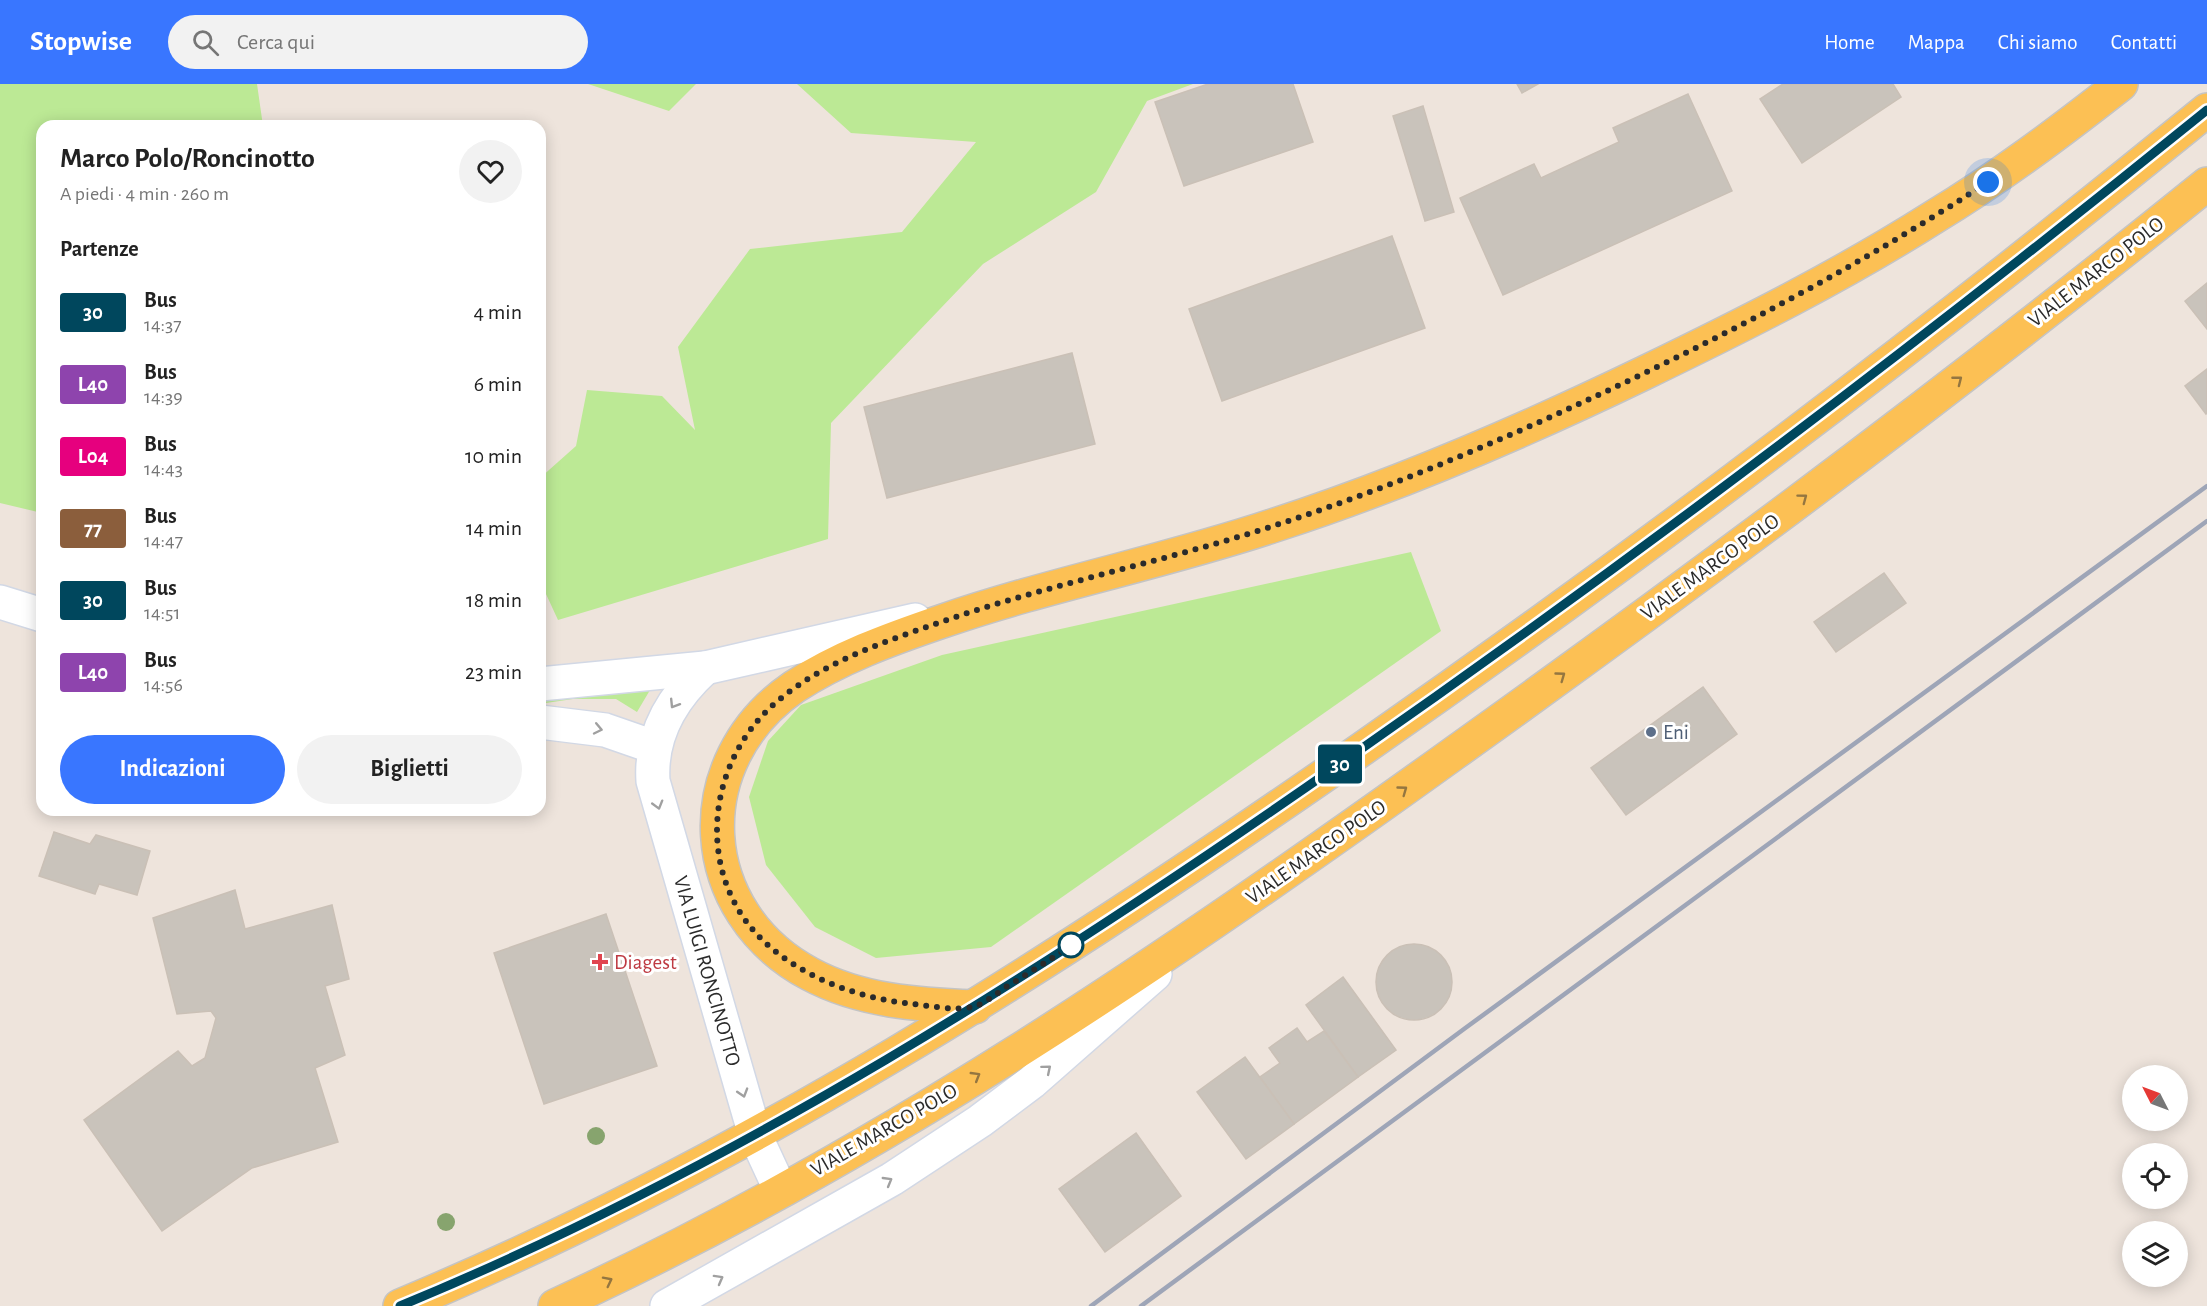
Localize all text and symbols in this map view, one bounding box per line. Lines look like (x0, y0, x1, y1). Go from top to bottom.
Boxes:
search box (168, 15, 588, 69)
icon: search (189, 26, 222, 59)
text: Stopwise (30, 28, 132, 56)
text: Cerca qui (237, 31, 315, 53)
text: Home (1824, 32, 1875, 53)
text: Mappa (1908, 32, 1965, 53)
text: Chi siamo (1998, 32, 2078, 53)
text: Contatti (2111, 32, 2177, 53)
button: heart (459, 140, 522, 203)
text: Marco Polo/Roncinotto (60, 145, 315, 173)
your location (1973, 167, 2003, 197)
text: A piedi · 4 min · 260 m (60, 184, 229, 204)
street label: VIALE MARCO POLO (2024, 213, 2168, 331)
text: Partenze (60, 238, 139, 260)
text: Bus (144, 289, 177, 311)
text: 4 min (474, 301, 522, 323)
text: 30 (83, 302, 103, 323)
text: 14:37 (144, 315, 182, 335)
text: Bus (144, 361, 177, 383)
text: 6 min (474, 373, 522, 395)
text: L40 (78, 374, 108, 395)
one-way arrow (1951, 376, 1962, 387)
text: 14:39 (144, 387, 183, 407)
text: Bus (144, 433, 177, 455)
text: 10 min (465, 445, 522, 467)
text: L04 (78, 446, 108, 467)
text: 14:43 (144, 459, 183, 479)
one-way arrow (1796, 495, 1807, 506)
text: Bus (144, 505, 177, 527)
street label: VIALE MARCO POLO (1637, 510, 1783, 624)
text: 14 min (466, 517, 522, 539)
text: 77 (84, 518, 102, 539)
text: 14:47 (144, 531, 183, 551)
text: Bus (144, 577, 177, 599)
text: 18 min (466, 589, 522, 611)
text: 30 (83, 590, 103, 611)
text: 14:51 (144, 603, 180, 623)
text: Bus (144, 649, 177, 671)
text: 23 min (465, 661, 522, 683)
text: L40 (78, 662, 108, 683)
one-way arrow (1555, 673, 1566, 684)
text: 14:56 (144, 675, 183, 695)
one-way arrow (670, 697, 681, 708)
one-way arrow (593, 722, 603, 735)
place label: Eni (1663, 722, 1689, 743)
marker: Eni (1644, 725, 1658, 739)
button: Indicazioni (60, 735, 285, 804)
button: Biglietti (297, 735, 522, 804)
line badge: 30 (1313, 744, 1367, 784)
text: 30 (1330, 754, 1350, 775)
one-way arrow (1396, 786, 1407, 797)
street label: VIALE MARCO POLO (1242, 796, 1390, 908)
one-way arrow (651, 799, 663, 810)
street label: VIA LUIGI RONCINOTTO (670, 874, 744, 1068)
unlabelled marker (1058, 932, 1084, 958)
place label: Diagest (614, 952, 677, 973)
marker: Diagest (591, 953, 609, 971)
one-way arrow (1040, 1065, 1051, 1076)
north arrow (2122, 1065, 2188, 1131)
map controls (2122, 1065, 2188, 1287)
one-way arrow (970, 1071, 980, 1083)
street label: VIALE MARCO POLO (807, 1080, 961, 1180)
one-way arrow (736, 1087, 748, 1098)
button: locate (2122, 1143, 2188, 1209)
one-way arrow (881, 1177, 892, 1188)
button: layers (2122, 1221, 2188, 1287)
one-way arrow (713, 1275, 723, 1286)
one-way arrow (601, 1277, 612, 1288)

